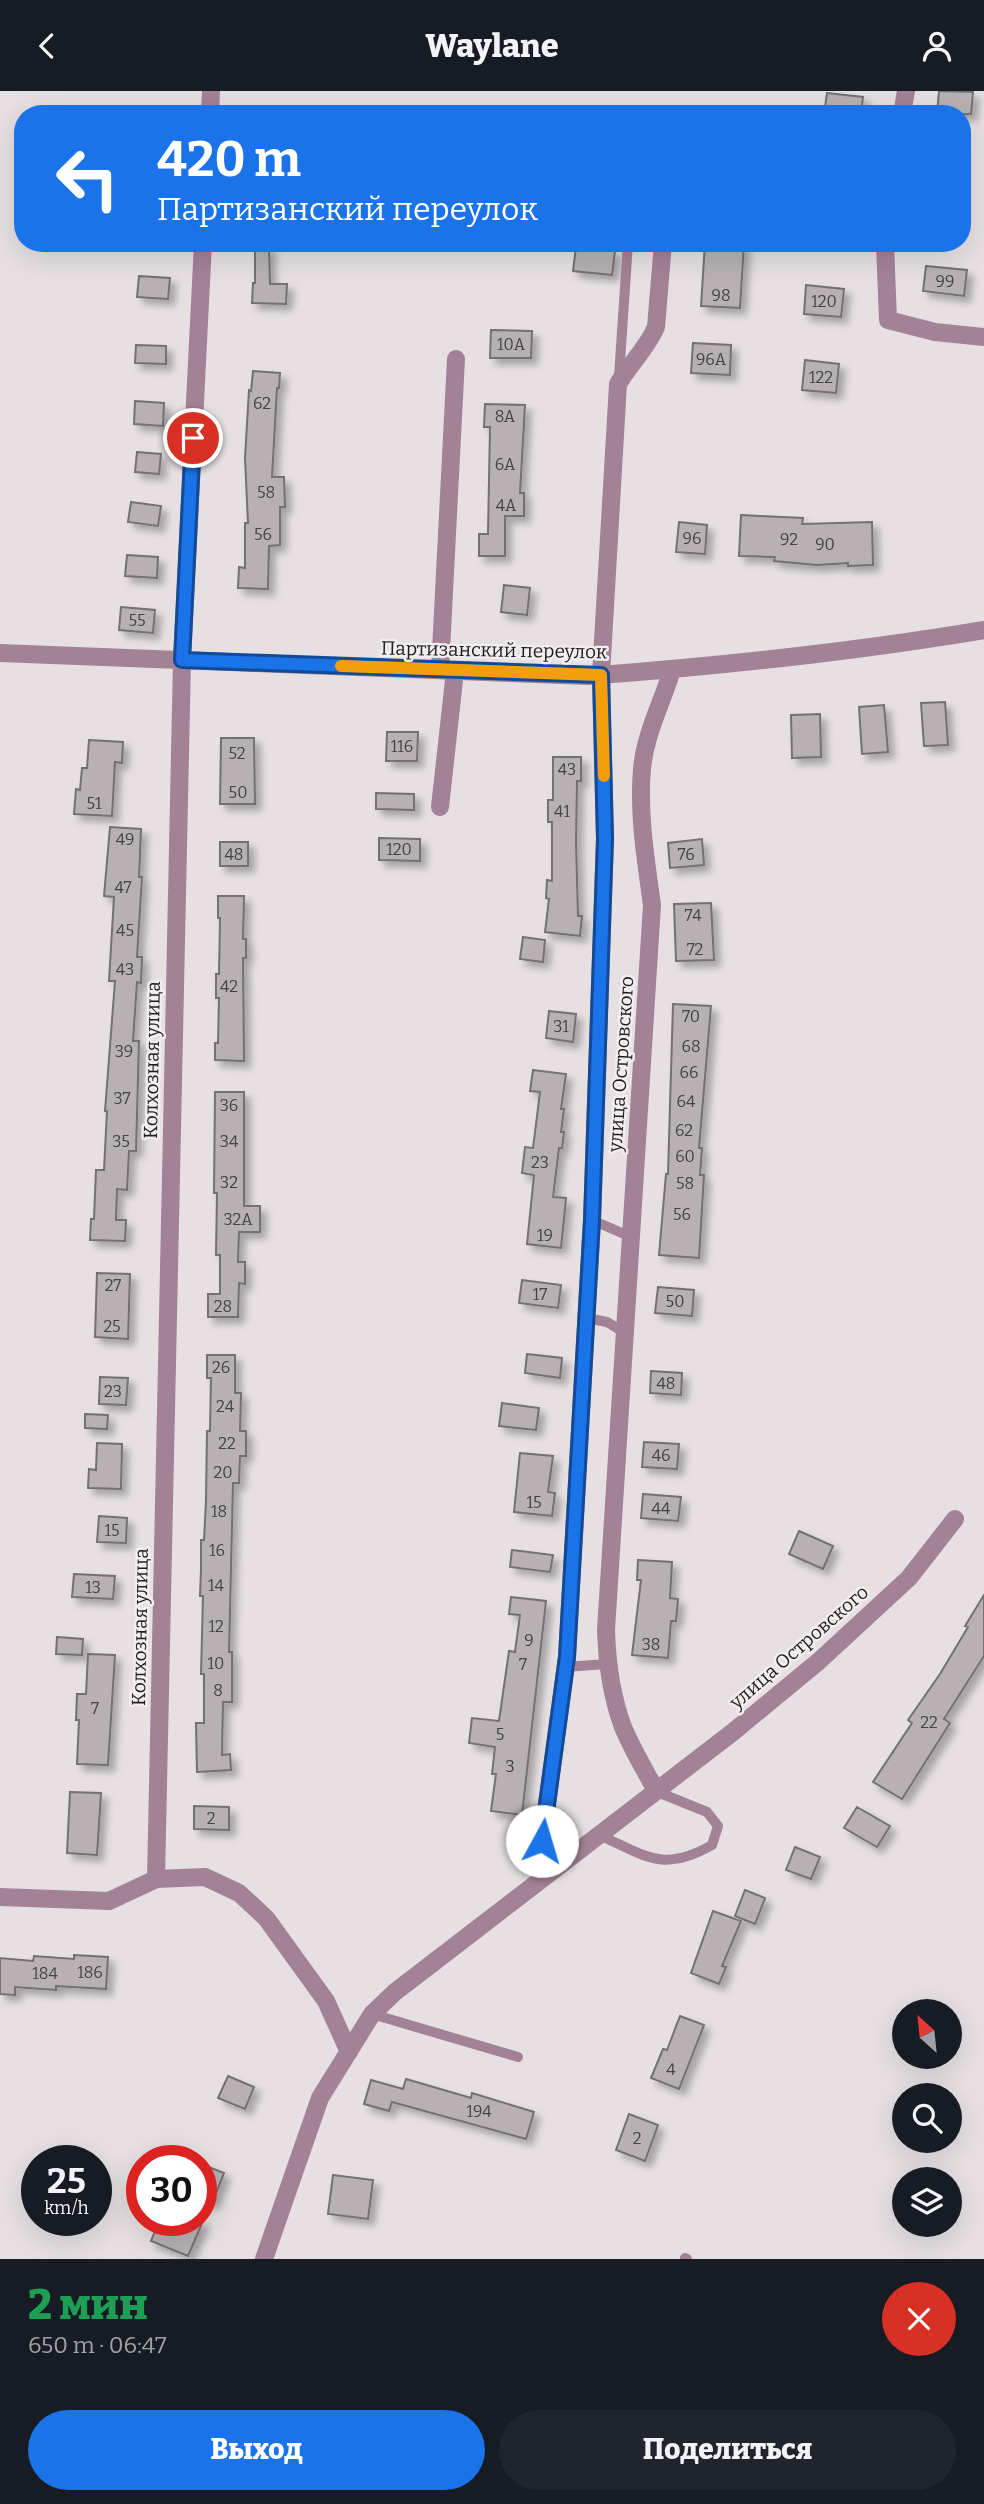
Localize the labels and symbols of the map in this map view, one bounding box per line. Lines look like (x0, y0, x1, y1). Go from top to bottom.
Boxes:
house number: 99 (936, 272, 954, 291)
house number: 98 (712, 286, 731, 305)
house number: 120 (811, 292, 837, 311)
house number: 10А (497, 335, 526, 354)
house number: 96А (696, 350, 727, 369)
house number: 122 (809, 368, 833, 387)
house number: 62 (253, 394, 271, 413)
house number: 8А (495, 407, 516, 426)
pin (163, 408, 223, 468)
house number: 6А (495, 455, 516, 474)
house number: 58 (257, 483, 275, 502)
house number: 4А (496, 496, 517, 515)
house number: 56 (254, 525, 272, 544)
house number: 96 (683, 529, 701, 548)
house number: 92 (780, 530, 798, 549)
house number: 90 (815, 535, 835, 554)
house number: 55 (128, 611, 146, 630)
street label: Партизанский переулок (381, 637, 608, 663)
house number: 116 (391, 737, 413, 756)
house number: 52 (229, 744, 245, 763)
house number: 43 (558, 760, 576, 779)
house number: 50 (229, 783, 247, 802)
house number: 51 (87, 794, 102, 813)
house number: 41 (554, 802, 570, 821)
house number: 49 (116, 830, 134, 849)
house number: 120 (386, 840, 412, 859)
house number: 48 (225, 845, 243, 864)
house number: 76 (677, 845, 695, 864)
house number: 47 (114, 878, 132, 897)
house number: 74 (684, 906, 702, 925)
house number: 45 (116, 921, 134, 940)
house number: 72 (687, 940, 703, 959)
house number: 43 (116, 960, 134, 979)
street label: улица Островского (603, 975, 639, 1154)
house number: 42 (220, 977, 238, 996)
street label: Колхозная улица (139, 980, 165, 1139)
house number: 70 (682, 1007, 700, 1026)
house number: 31 (553, 1017, 569, 1036)
house number: 68 (681, 1037, 701, 1056)
house number: 39 (115, 1042, 133, 1061)
house number: 66 (680, 1063, 698, 1082)
house number: 37 (113, 1089, 131, 1108)
house number: 64 (677, 1092, 696, 1111)
house number: 36 (220, 1096, 238, 1115)
house number: 62 (675, 1121, 693, 1140)
house number: 35 (112, 1132, 130, 1151)
house number: 34 (220, 1132, 239, 1151)
house number: 60 (675, 1147, 695, 1166)
house number: 23 (531, 1153, 549, 1172)
house number: 32 (220, 1173, 238, 1192)
house number: 58 (676, 1174, 694, 1193)
house number: 56 (673, 1205, 691, 1224)
house number: 32А (223, 1210, 253, 1229)
house number: 19 (537, 1226, 553, 1245)
house number: 27 (105, 1276, 121, 1295)
house number: 17 (533, 1285, 547, 1304)
house number: 50 (666, 1292, 684, 1311)
house number: 28 (214, 1297, 232, 1316)
house number: 25 (103, 1317, 121, 1336)
house number: 26 (212, 1358, 230, 1377)
house number: 48 (657, 1374, 675, 1393)
house number: 23 (104, 1382, 122, 1401)
house number: 24 (216, 1397, 235, 1416)
house number: 22 (218, 1434, 236, 1453)
house number: 46 (652, 1446, 670, 1465)
house number: 20 (214, 1463, 232, 1482)
house number: 15 (526, 1493, 542, 1512)
house number: 44 (652, 1499, 671, 1518)
house number: 18 (211, 1502, 227, 1521)
house number: 15 (104, 1521, 120, 1540)
house number: 16 (209, 1541, 225, 1560)
street label: Колхозная улица (127, 1547, 153, 1706)
house number: 14 (208, 1576, 225, 1595)
house number: 13 (85, 1578, 101, 1597)
street label: улица Островского (724, 1580, 873, 1714)
house number: 12 (208, 1617, 224, 1636)
house number: 9 (524, 1631, 534, 1650)
house number: 38 (642, 1635, 660, 1654)
house number: 10 (208, 1654, 224, 1673)
house number: 7 (519, 1655, 527, 1674)
house number: 8 (213, 1681, 223, 1700)
house number: 7 (91, 1699, 99, 1718)
house number: 22 (920, 1713, 938, 1732)
house number: 5 (496, 1725, 504, 1744)
house number: 3 (505, 1757, 515, 1776)
position arrow (505, 1804, 579, 1878)
house number: 2 (207, 1809, 215, 1828)
house number: 186 (77, 1963, 103, 1982)
house number: 184 (32, 1964, 58, 1983)
north arrow (892, 1999, 962, 2069)
house number: 4 (666, 2060, 676, 2079)
house number: 194 (466, 2102, 492, 2121)
house number: 2 (633, 2129, 641, 2148)
speed limit sign: 30 (126, 2145, 217, 2236)

